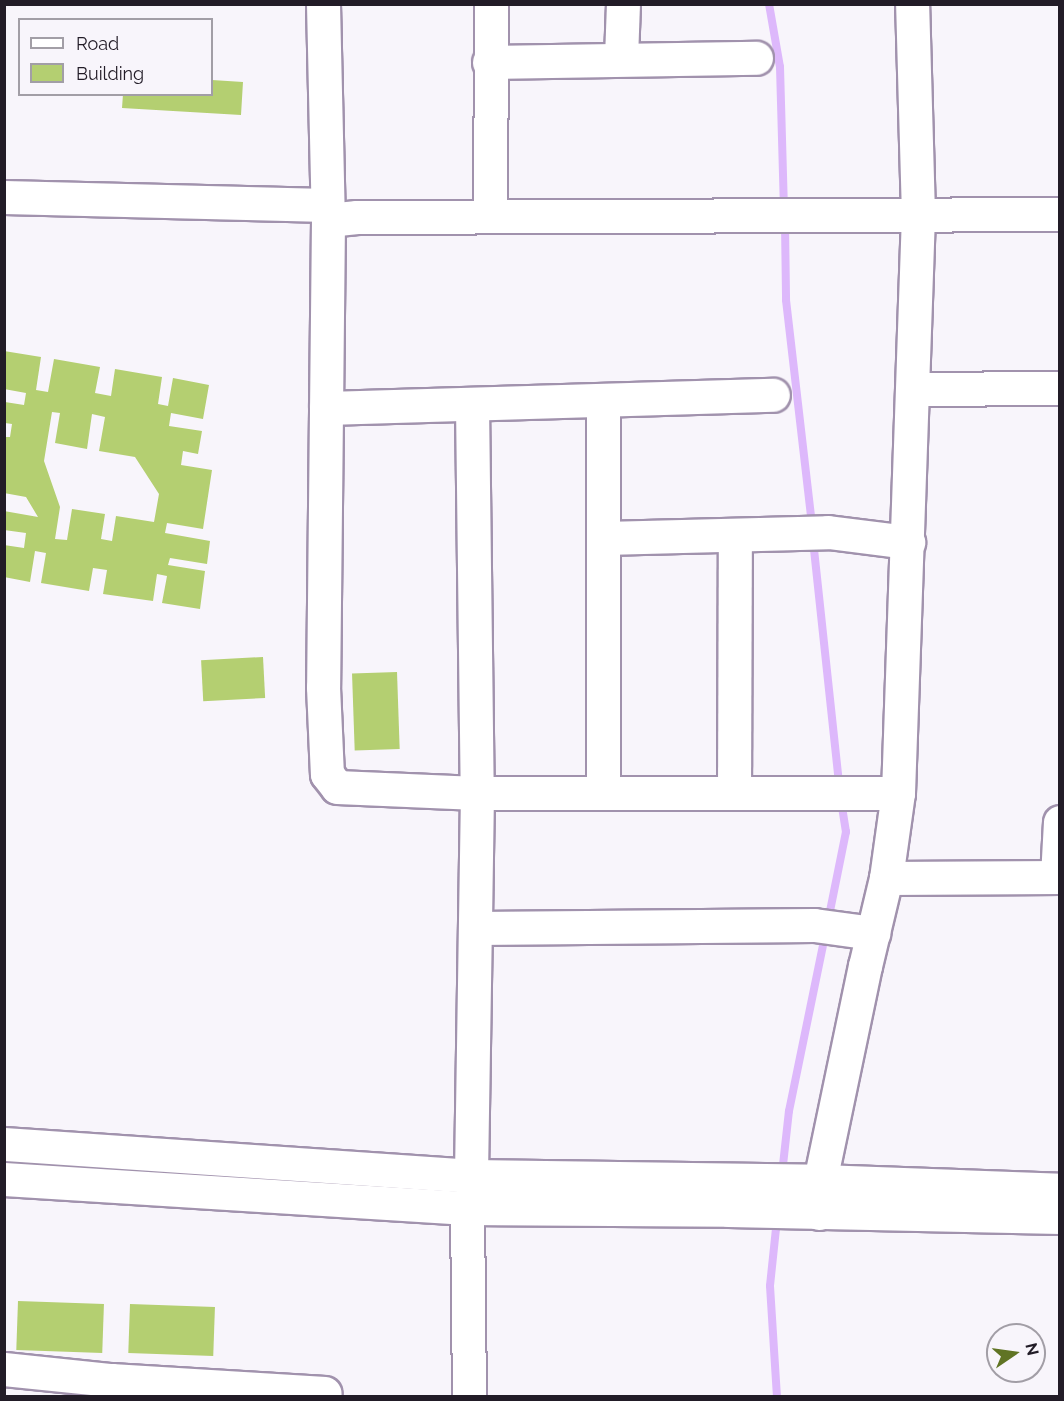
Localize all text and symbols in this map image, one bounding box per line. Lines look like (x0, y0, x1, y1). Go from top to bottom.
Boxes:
legend (18, 18, 213, 96)
text: Road (76, 33, 119, 54)
text: Building (76, 63, 144, 84)
north arrow (986, 1323, 1046, 1383)
text: N (1021, 1341, 1043, 1357)

